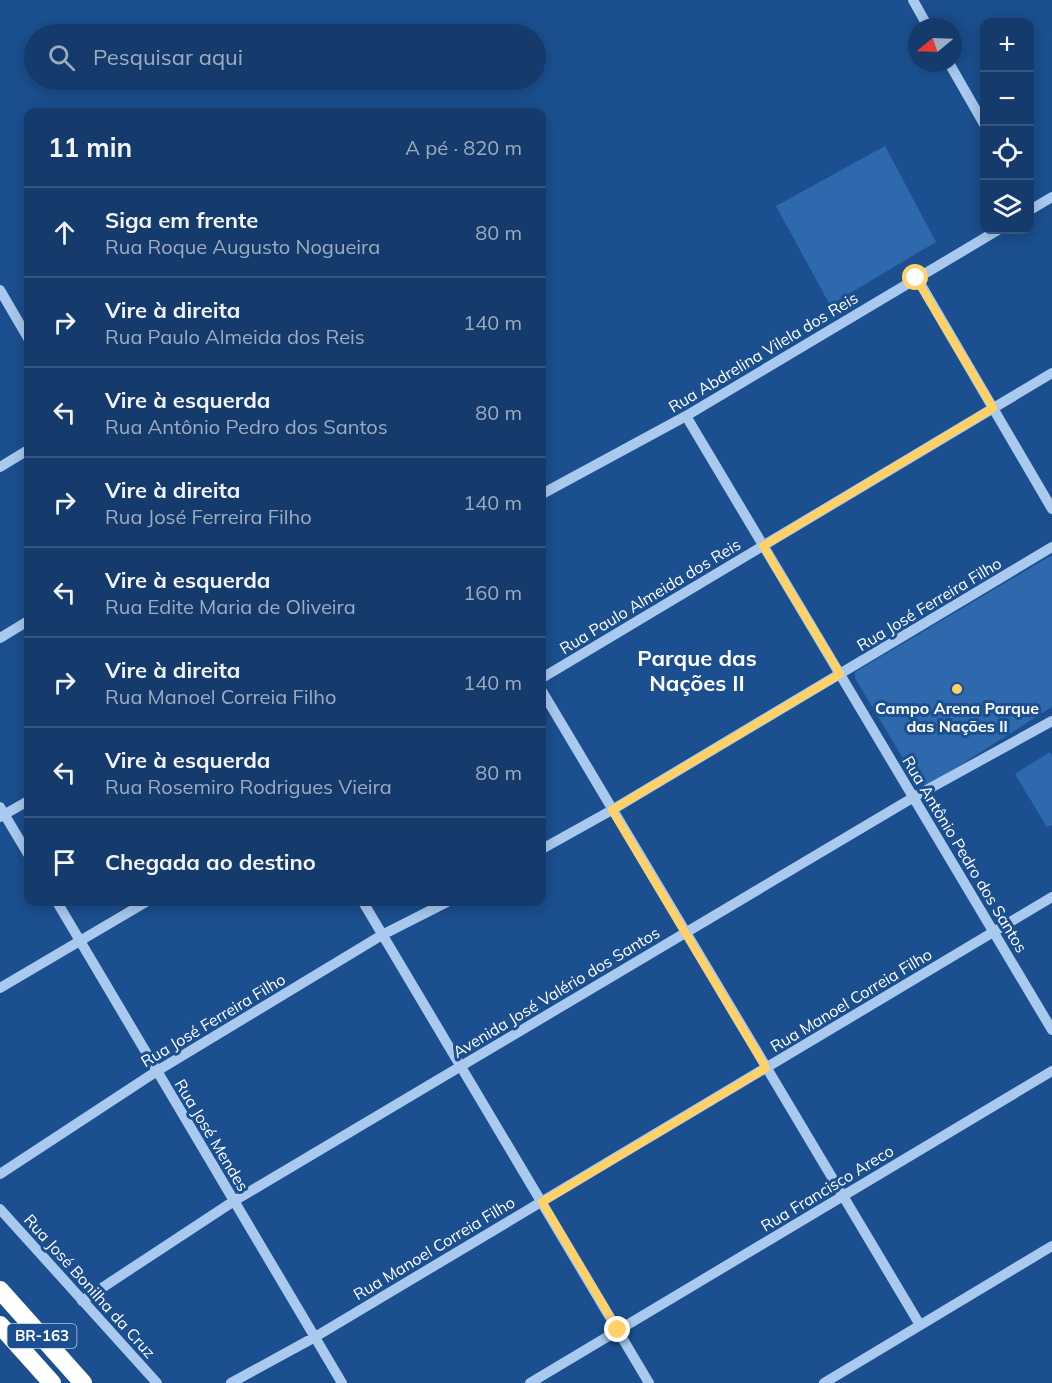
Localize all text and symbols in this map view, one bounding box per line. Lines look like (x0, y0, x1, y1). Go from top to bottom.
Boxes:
north arrow (908, 18, 962, 72)
map controls (980, 18, 1034, 234)
button: + (980, 18, 1034, 72)
search box (24, 24, 546, 90)
icon: search (45, 41, 78, 74)
text: Pesquisar aqui (93, 43, 243, 71)
button: − (980, 72, 1034, 126)
button: locate (980, 126, 1034, 180)
text: 11 min (48, 131, 132, 164)
text: A pé · 820 m (405, 135, 522, 160)
button: layers (980, 180, 1034, 234)
text: Siga em frente (105, 206, 258, 234)
icon: ahead (48, 216, 81, 249)
text: 80 m (475, 220, 522, 245)
text: Rua Roque Augusto Nogueira (105, 234, 380, 259)
route start (902, 264, 928, 290)
street label: Rua Abdrelina Vilela dos Reis (665, 287, 861, 417)
text: Vire à direita (105, 296, 240, 324)
icon: right (48, 306, 81, 339)
text: 140 m (463, 310, 522, 335)
text: Rua Paulo Almeida dos Reis (105, 324, 365, 349)
text: Vire à esquerda (105, 386, 270, 414)
icon: left (48, 396, 81, 429)
text: 80 m (475, 400, 522, 425)
text: Rua Antônio Pedro dos Santos (105, 414, 388, 439)
text: Vire à direita (105, 476, 240, 504)
icon: right (48, 486, 81, 519)
text: 140 m (463, 490, 522, 515)
text: Rua José Ferreira Filho (105, 504, 312, 529)
street label: Rua Paulo Almeida dos Reis (556, 534, 744, 658)
street label: Rua José Ferreira Filho (853, 553, 1005, 655)
text: Vire à esquerda (105, 566, 270, 594)
icon: left (48, 576, 81, 609)
text: 160 m (463, 580, 522, 605)
text: Rua Edite Maria de Oliveira (105, 594, 356, 619)
district label: Parque das Nações II (637, 644, 757, 697)
text: Vire à direita (105, 656, 240, 684)
icon: right (48, 666, 81, 699)
text: 140 m (463, 670, 522, 695)
marker: Campo Arena Parque das Nações ll (950, 682, 964, 696)
text: Rua Manoel Correia Filho (105, 684, 336, 709)
place label: Campo Arena Parque das Nações ll (875, 698, 1039, 736)
text: Vire à esquerda (105, 746, 270, 774)
street label: Rua Antônio Pedro dos Santos (898, 752, 1032, 956)
icon: left (48, 756, 81, 789)
text: 80 m (475, 760, 522, 785)
text: Rua Rosemiro Rodrigues Vieira (105, 774, 392, 799)
icon: arrive (48, 846, 81, 879)
text: Chegada ao destino (105, 848, 316, 876)
street label: Avenida José Valério dos Santos (449, 922, 663, 1062)
street label: Rua Manoel Correia Filho (767, 944, 935, 1056)
street label: Rua José Ferreira Filho (137, 969, 289, 1071)
street label: Rua José Mendes (171, 1075, 253, 1195)
street label: Rua Francisco Areco (757, 1140, 897, 1236)
street label: Rua Manoel Correia Filho (350, 1192, 518, 1304)
street label: Rua José Bonilha da Cruz (20, 1210, 160, 1362)
route end (604, 1316, 630, 1342)
road number: BR-163 (8, 1324, 76, 1348)

